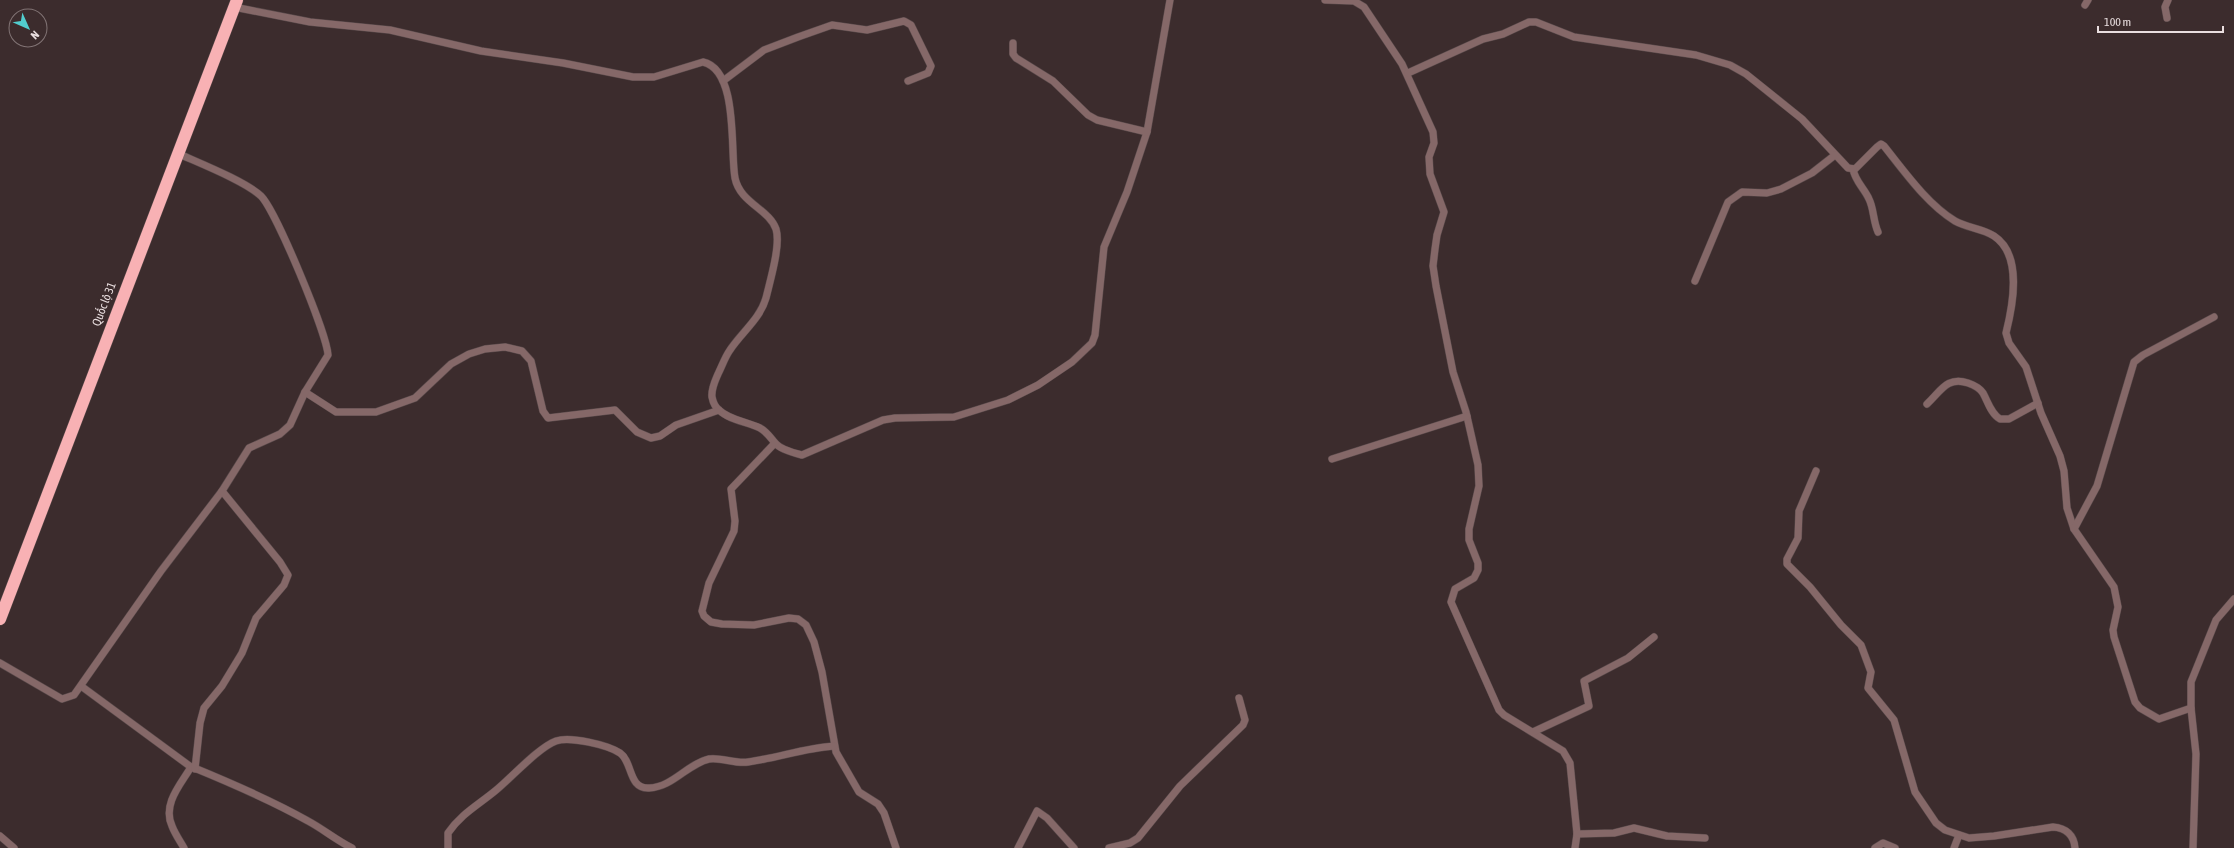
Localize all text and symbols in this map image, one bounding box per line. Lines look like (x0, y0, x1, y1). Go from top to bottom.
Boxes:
north arrow (8, 8, 48, 48)
scale bar (2098, 8, 2223, 34)
text: 100 m (2104, 15, 2131, 29)
text: N (29, 29, 42, 42)
street label: Quốc lộ 31 (89, 280, 119, 328)

